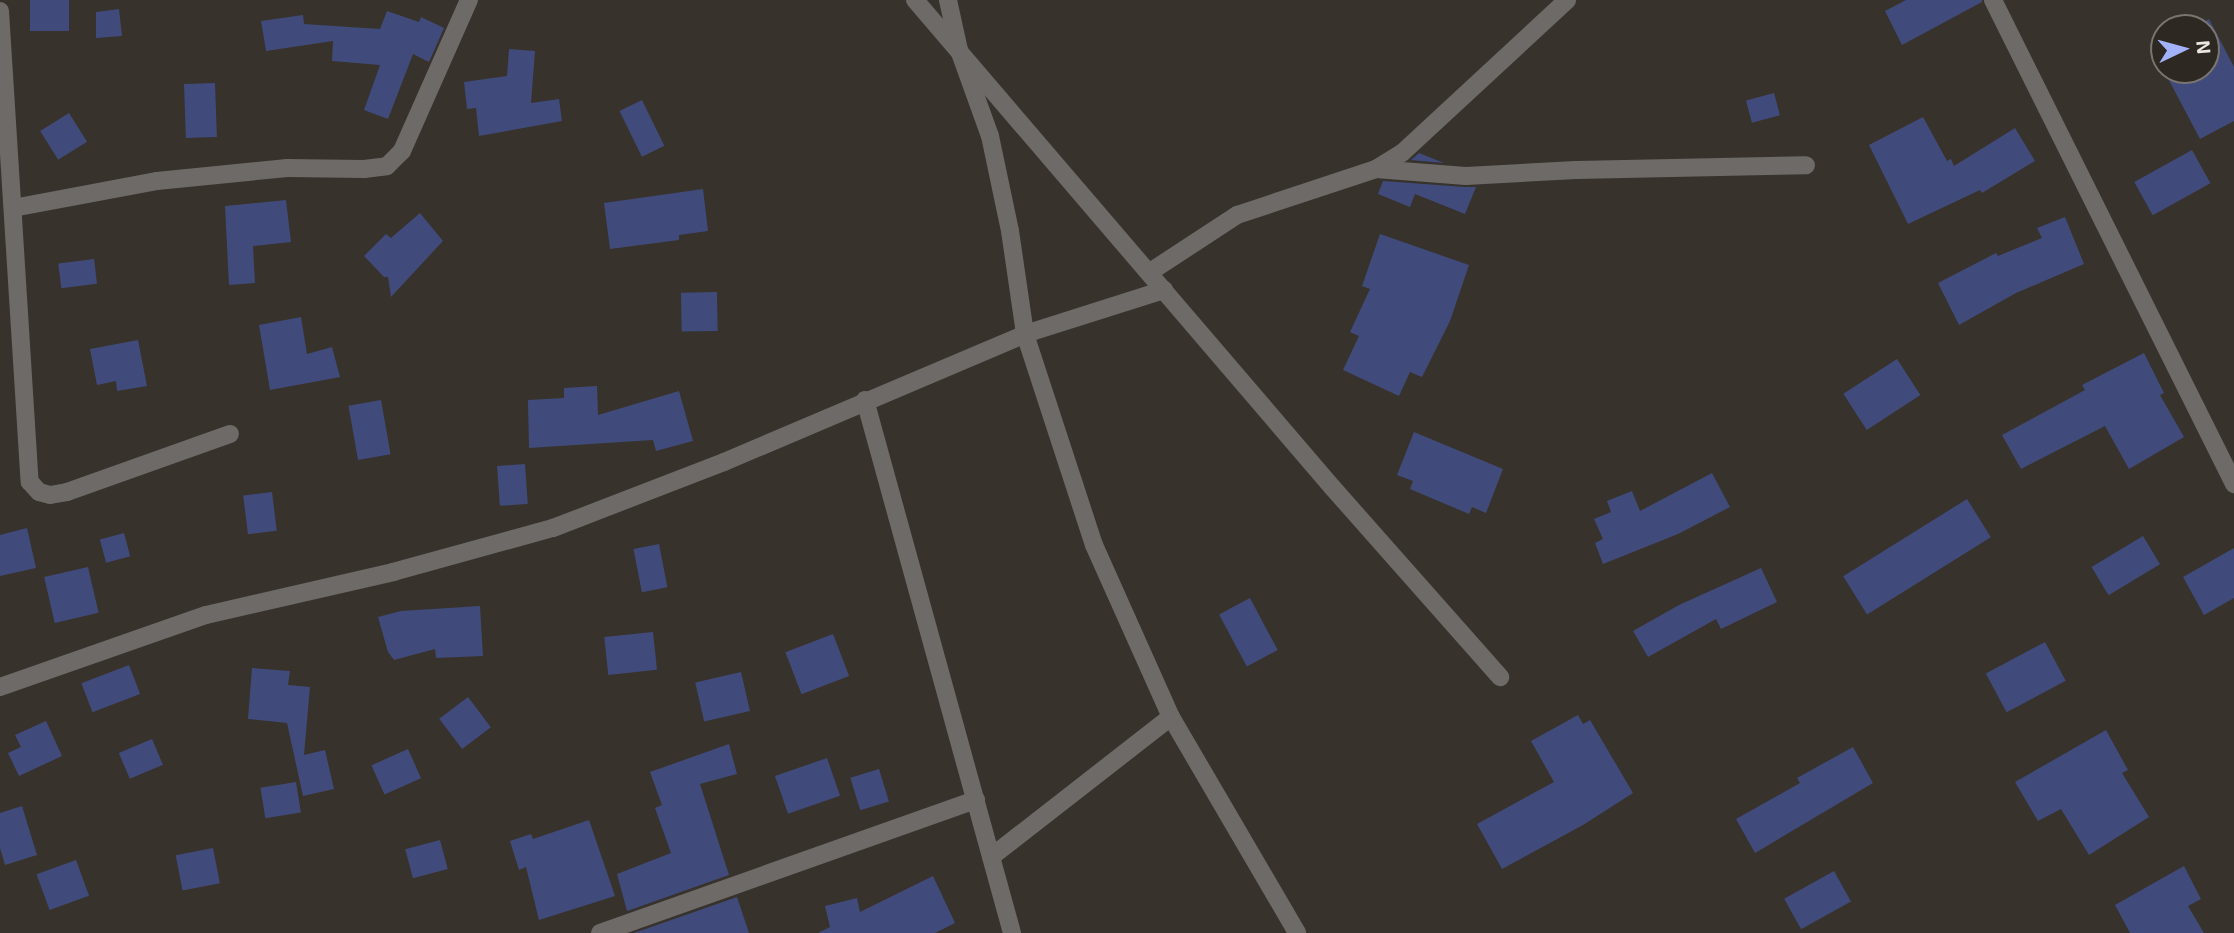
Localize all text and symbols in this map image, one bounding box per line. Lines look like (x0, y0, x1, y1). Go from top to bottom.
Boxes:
north arrow (2150, 14, 2220, 84)
text: N (2192, 39, 2216, 55)

